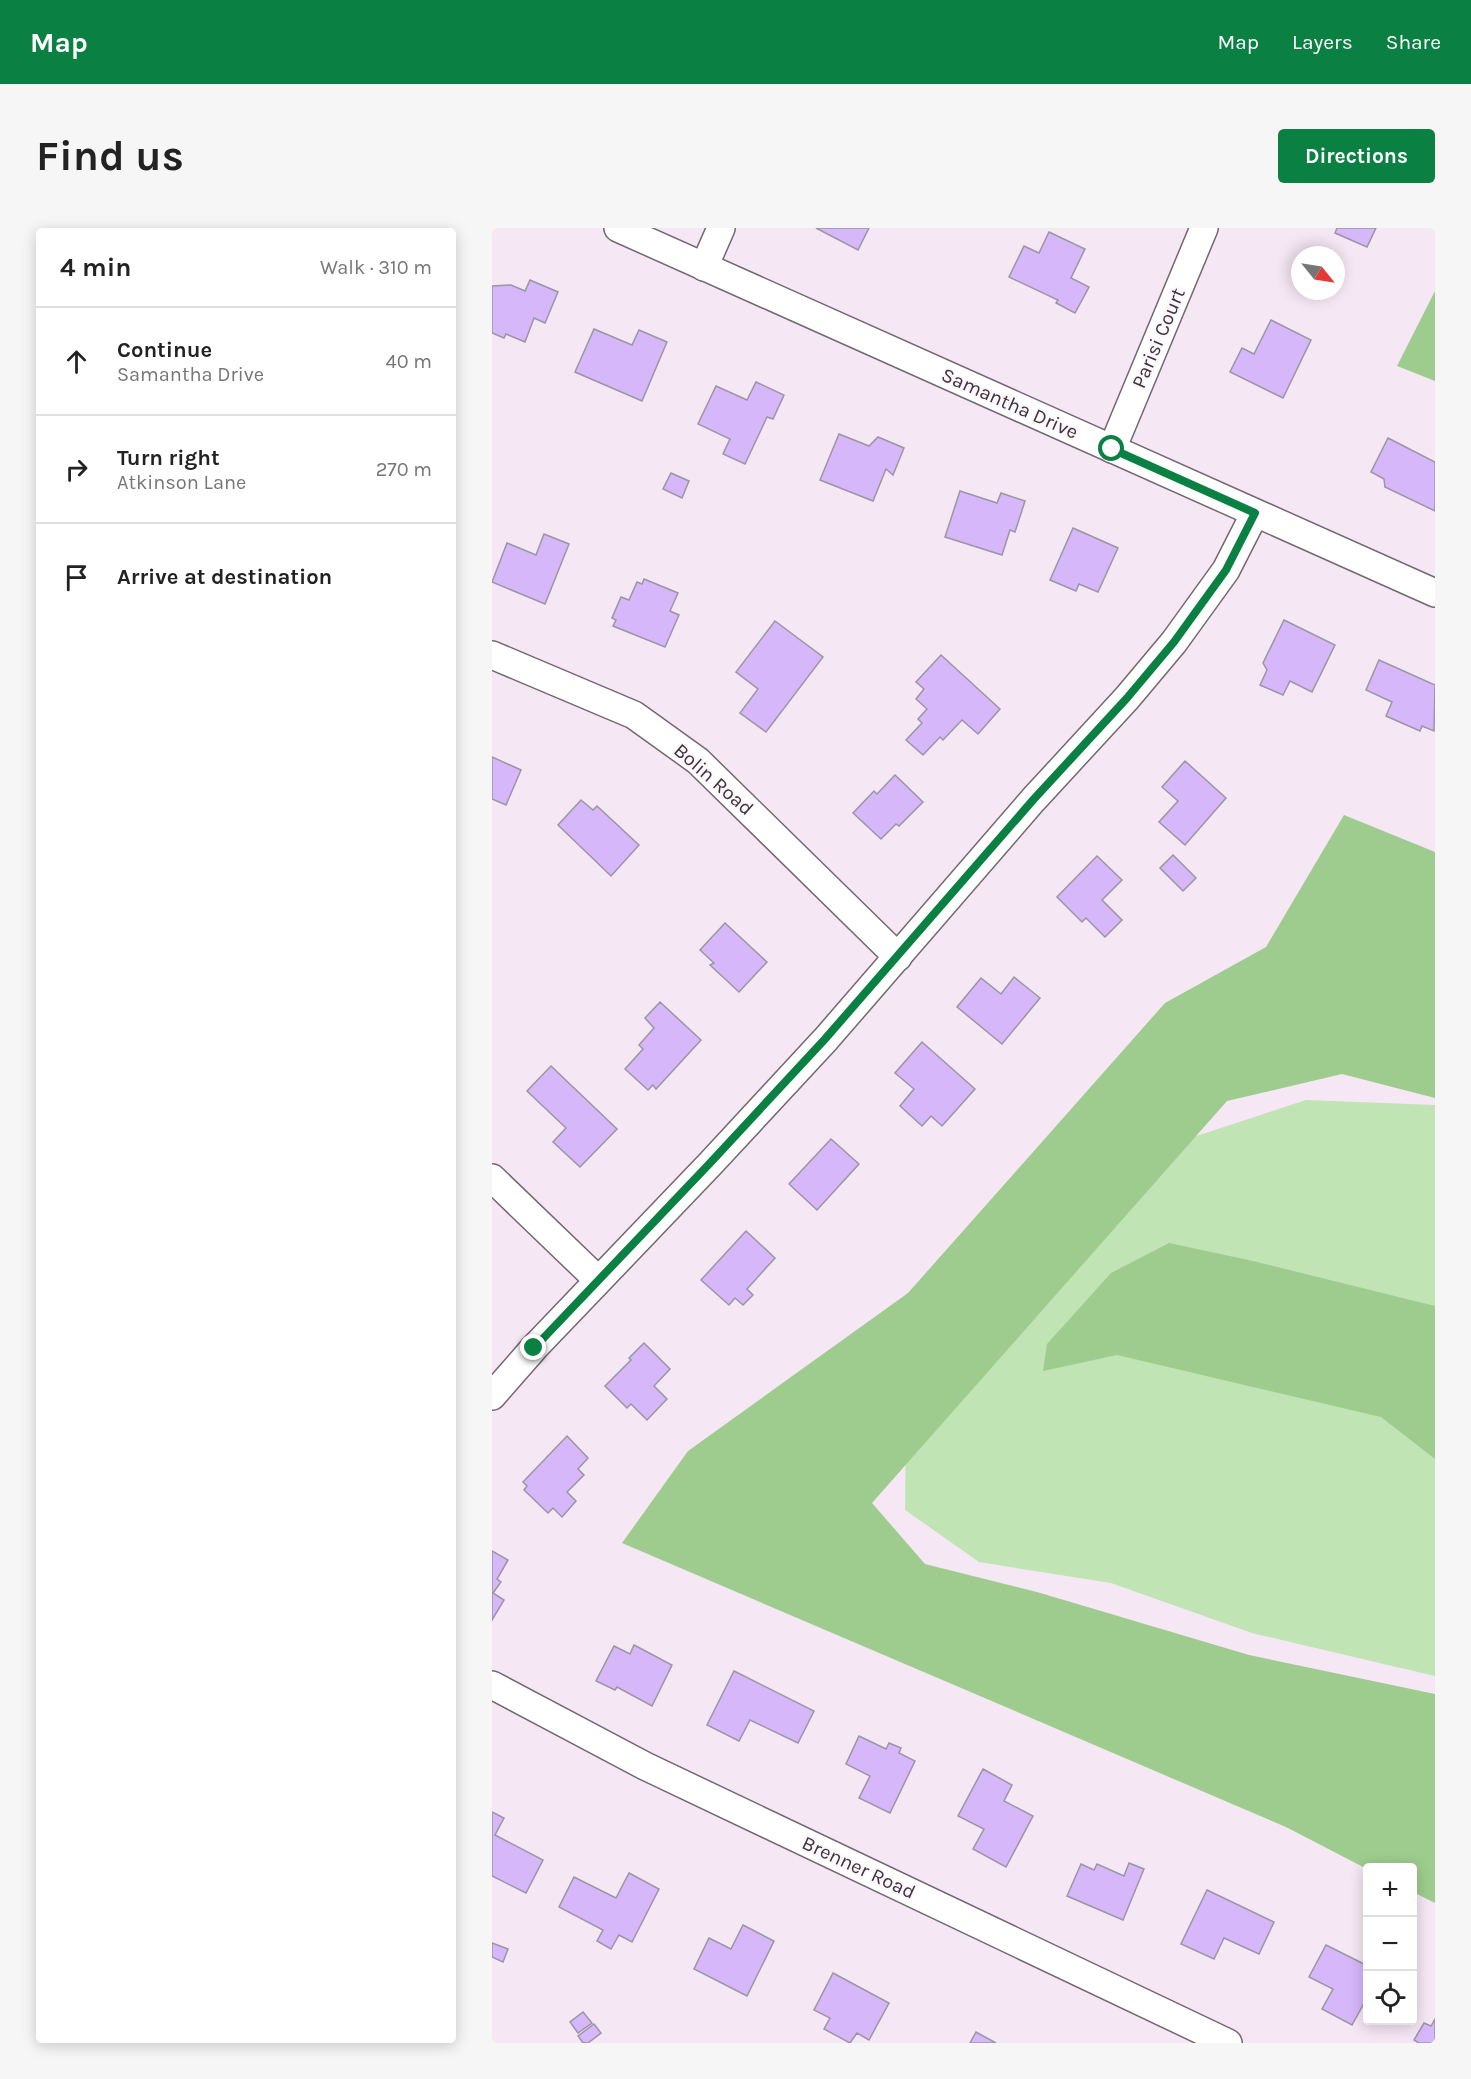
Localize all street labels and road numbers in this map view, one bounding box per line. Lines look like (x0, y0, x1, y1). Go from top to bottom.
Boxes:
street label: Parisi Court (1127, 284, 1190, 392)
street label: Samantha Drive (938, 363, 1082, 444)
street label: Bolin Road (669, 739, 758, 820)
street label: Brenner Road (798, 1831, 919, 1904)

